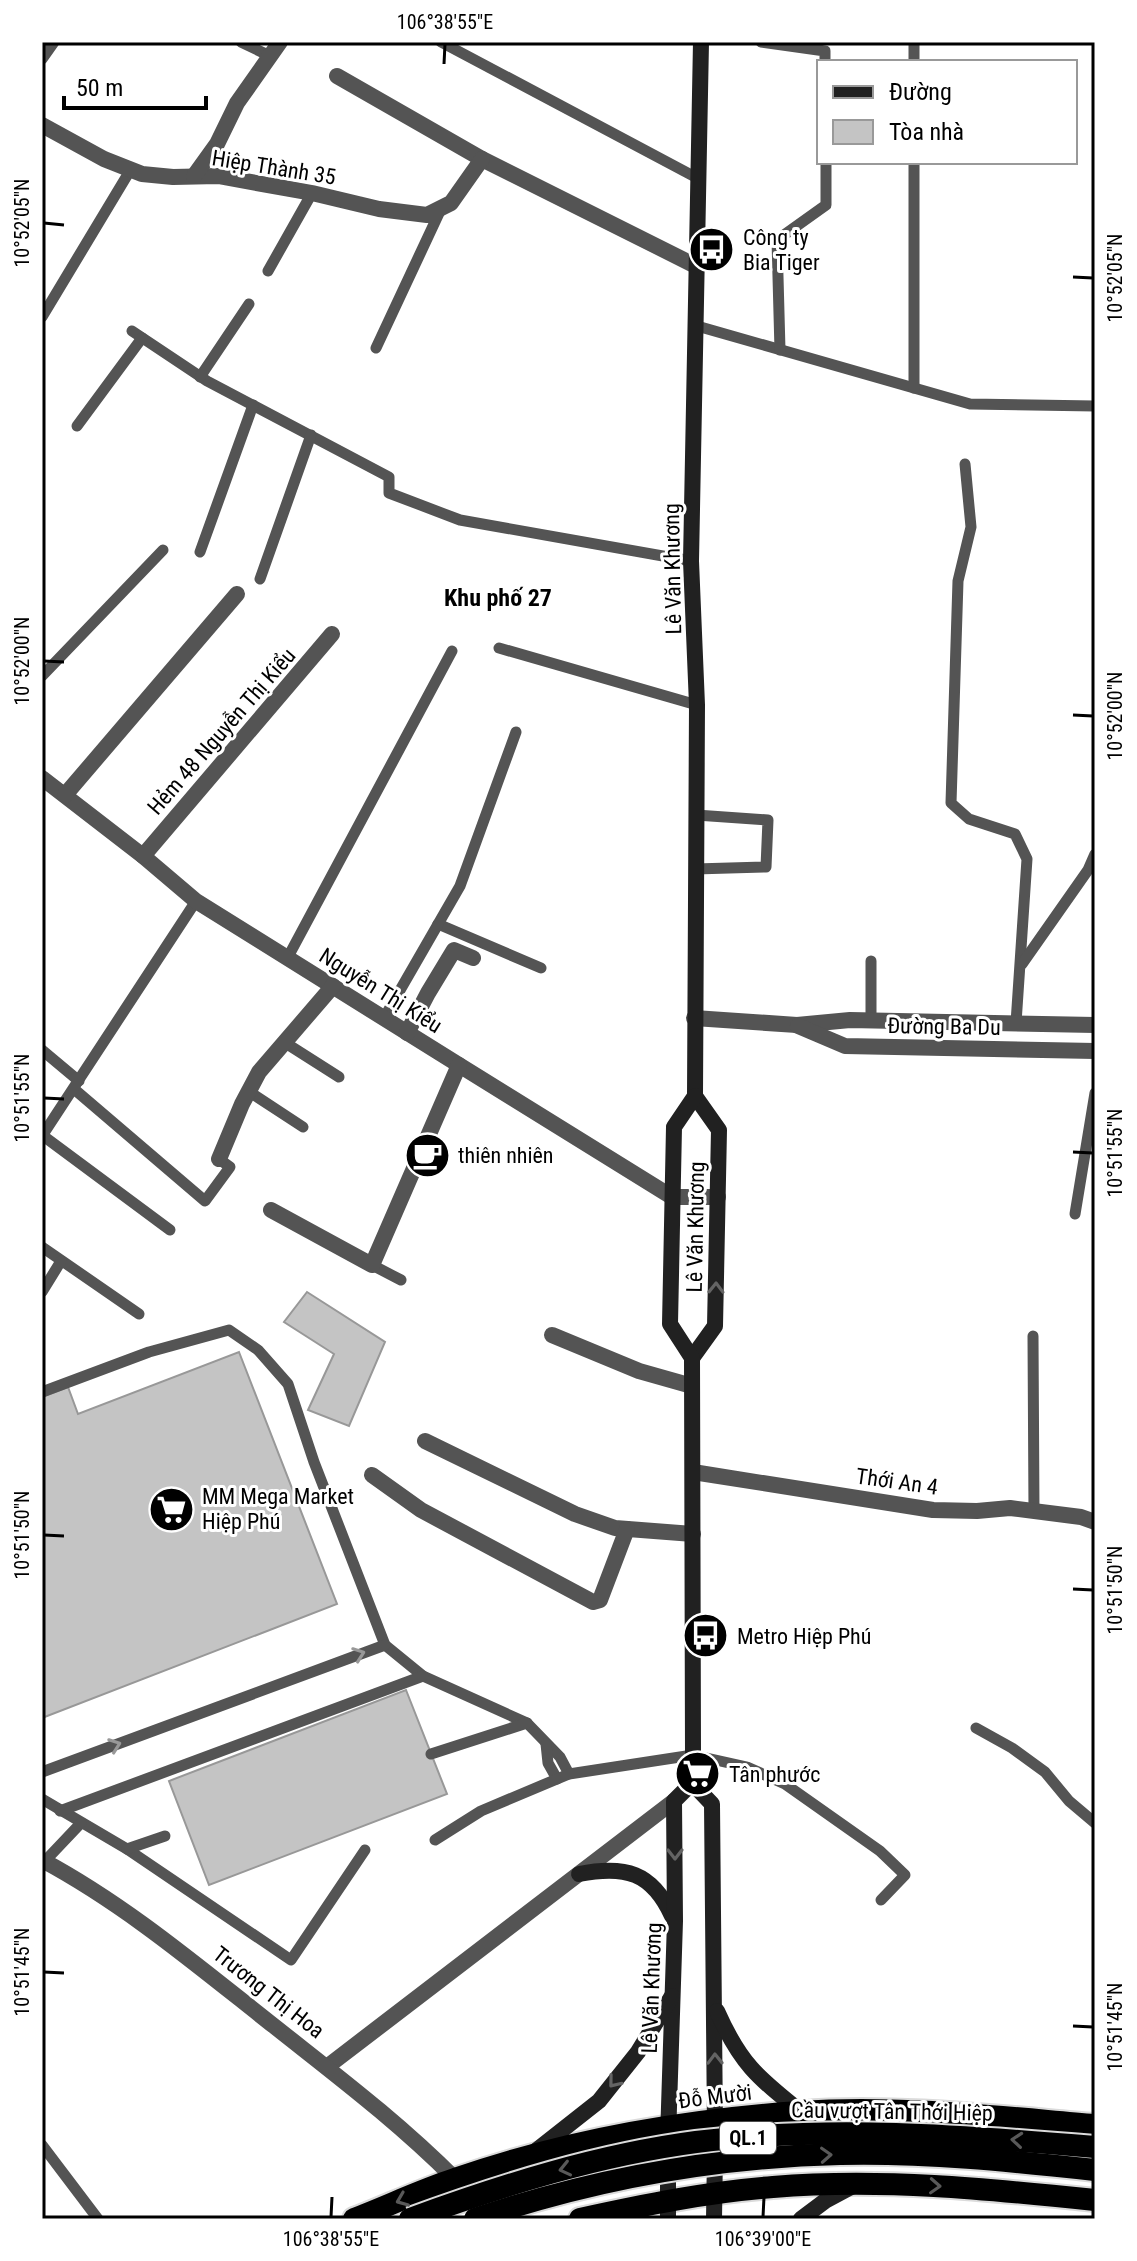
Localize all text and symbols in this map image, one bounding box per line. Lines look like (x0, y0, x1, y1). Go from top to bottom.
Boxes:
text: 106°38'55"E (397, 10, 493, 34)
scale bar (64, 60, 206, 110)
legend (817, 60, 1077, 164)
text: 50 m (76, 74, 123, 102)
text: Đường (889, 78, 952, 106)
text: Tòa nhà (889, 118, 964, 146)
street label: Hiệp Thành 35 (210, 145, 338, 190)
text: 10°52'05"N (10, 178, 34, 268)
place label: Công ty Bia Tiger (743, 225, 820, 275)
bus stop icon: Công ty Bia Tiger (688, 226, 736, 274)
text: 10°52'05"N (1103, 233, 1127, 323)
street label: Lê Văn Khương (659, 503, 686, 635)
district label: Khu phố 27 (444, 584, 552, 612)
text: 10°52'00"N (10, 616, 34, 706)
street label: Hẻm 48 Nguyễn Thị Kiểu (142, 643, 300, 820)
text: 10°52'00"N (1103, 671, 1127, 761)
street label: Nguyễn Thị Kiểu (315, 943, 447, 1038)
street label: Đường Ba Du (887, 1013, 1001, 1040)
text: 10°51'55"N (10, 1053, 34, 1143)
text: 10°51'55"N (1103, 1108, 1127, 1198)
cafe icon: thiên nhiên (403, 1131, 451, 1179)
place label: thiên nhiên (458, 1143, 554, 1168)
street label: Lê Văn Khương (682, 1161, 709, 1293)
one-way arrow (707, 1281, 725, 1294)
street label: Thới An 4 (854, 1463, 940, 1500)
place label: MM Mega Market Hiệp Phú (202, 1484, 354, 1534)
supermarket icon: MM Mega Market Hiệp Phú (147, 1485, 195, 1533)
text: 10°51'50"N (10, 1490, 34, 1580)
text: 10°51'50"N (1103, 1545, 1127, 1635)
bus stop icon: Metro Hiệp Phú (682, 1612, 730, 1660)
place label: Metro Hiệp Phú (737, 1624, 871, 1649)
one-way arrow (351, 1648, 365, 1664)
one-way arrow (107, 1738, 121, 1755)
supermarket icon: Tân phước (674, 1750, 722, 1798)
place label: Tân phước (729, 1762, 820, 1787)
one-way arrow (666, 1848, 684, 1861)
street label: Lê Văn Khương (637, 1922, 666, 2054)
text: 10°51'45"N (10, 1927, 34, 2017)
street label: Trương Thị Hoa (208, 1941, 329, 2044)
text: 10°51'45"N (1103, 1982, 1127, 2072)
one-way arrow (706, 2052, 723, 2065)
one-way arrow (609, 2073, 623, 2088)
street label: Đỗ Mười (677, 2080, 753, 2113)
street label: Cầu vượt Tân Thới Hiệp (791, 2097, 993, 2126)
road number: QL.1 (720, 2122, 776, 2154)
one-way arrow (1010, 2132, 1023, 2149)
one-way arrow (820, 2147, 833, 2164)
one-way arrow (558, 2160, 572, 2177)
one-way arrow (929, 2177, 942, 2194)
one-way arrow (396, 2190, 410, 2207)
text: 106°38'55"E (283, 2227, 379, 2251)
text: 106°39'00"E (715, 2227, 811, 2251)

